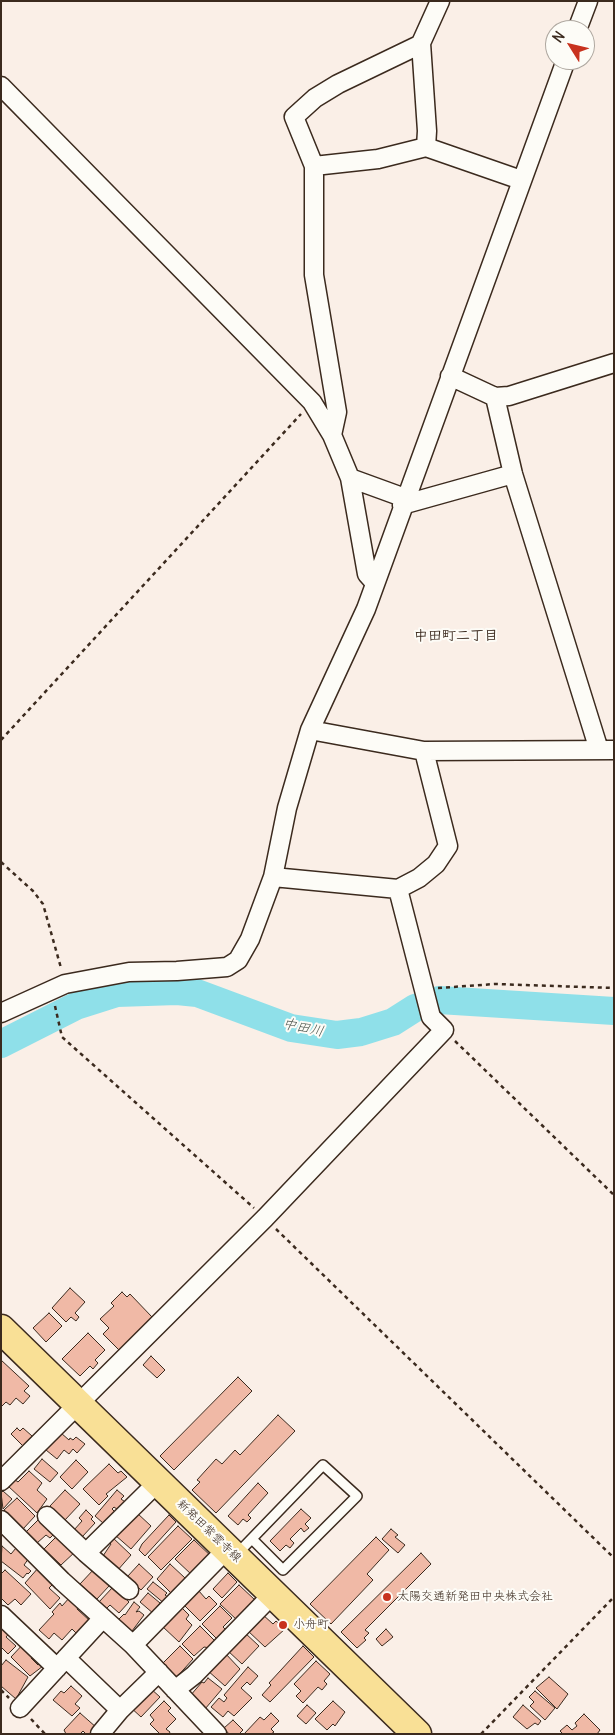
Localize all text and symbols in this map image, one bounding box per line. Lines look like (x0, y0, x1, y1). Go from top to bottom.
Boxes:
north arrow (545, 20, 595, 70)
text: N (549, 28, 569, 46)
district label: 中田町二丁目 (414, 628, 498, 644)
water label: 中田川 (281, 1015, 325, 1041)
street label: 新発田紫雲寺線 (174, 1497, 244, 1565)
place label: 太陽交通新発田中央株式会社 (397, 1590, 553, 1604)
marker: 太陽交通新発田中央株式会社 (381, 1591, 393, 1603)
place label: 小舟町 (293, 1618, 329, 1632)
marker: 小舟町 (277, 1619, 289, 1631)

